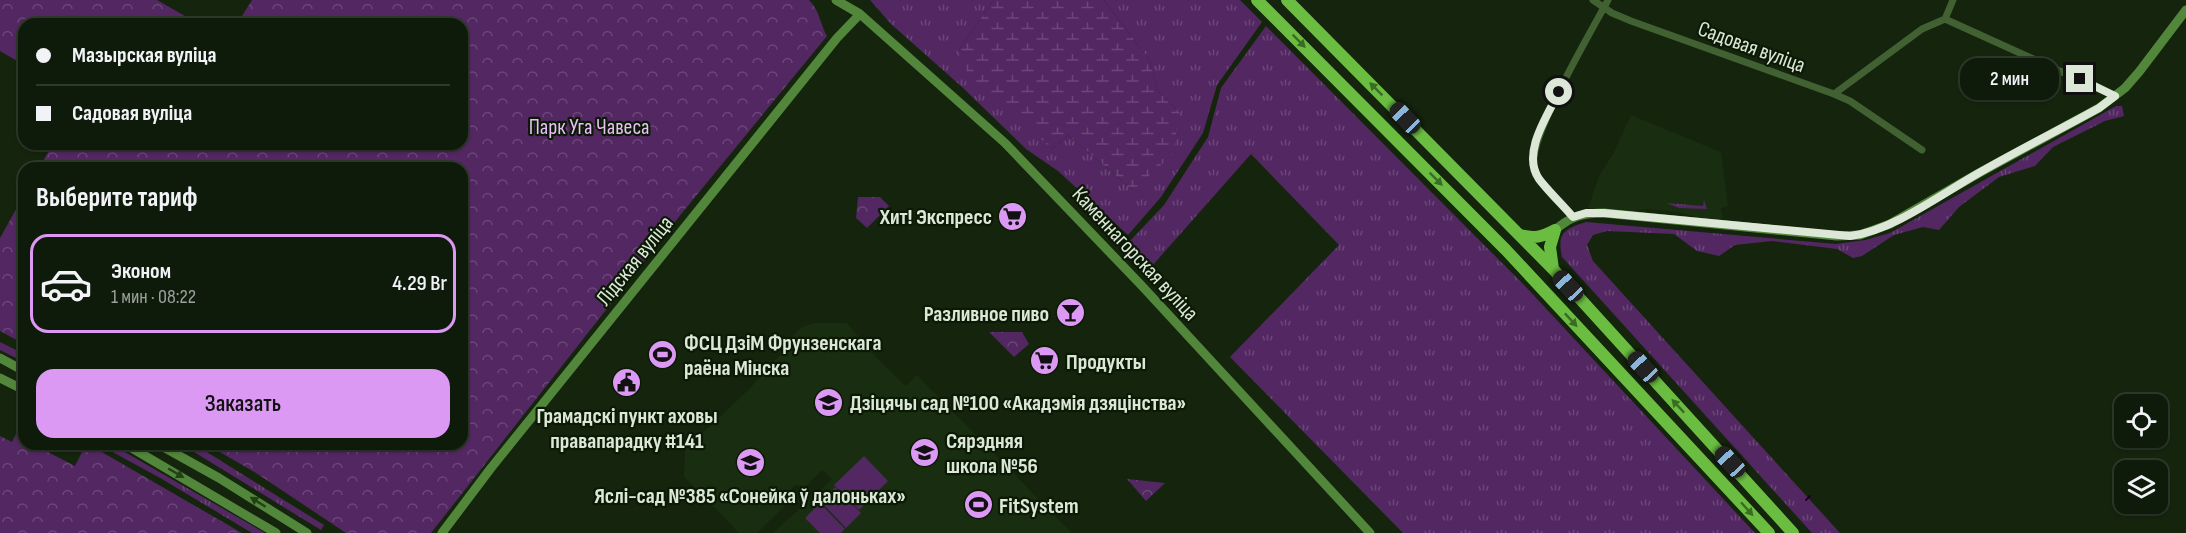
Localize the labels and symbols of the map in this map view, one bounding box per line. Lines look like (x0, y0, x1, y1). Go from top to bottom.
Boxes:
street label: Садовая вуліца (1694, 16, 1809, 79)
one-way arrow (1291, 34, 1305, 48)
callout: 2 мин (1960, 58, 2059, 100)
route end (2066, 65, 2093, 92)
route start (1545, 78, 1572, 105)
one-way arrow (1369, 82, 1383, 96)
car (1386, 99, 1424, 137)
park label: Парк Уга Чавеса (529, 114, 649, 141)
one-way arrow (1429, 172, 1443, 187)
street label: Каменнагорская вуліца (1066, 181, 1204, 327)
supermarket icon: Хит! Экспресс (997, 200, 1029, 232)
place label: Хит! Экспресс (879, 204, 992, 231)
street label: Лідская вуліца (591, 211, 680, 311)
car (1549, 267, 1587, 305)
bar icon: Разливное пиво (1054, 297, 1086, 329)
place label: Разливное пиво (924, 301, 1049, 328)
one-way arrow (1564, 312, 1577, 327)
place label: ФСЦ ДзіМ Фрунзенскага раёна Мінска (684, 330, 881, 382)
sports icon: ФСЦ ДзіМ Фрунзенскага раёна Мінска (647, 339, 679, 371)
supermarket icon: Продукты (1029, 345, 1061, 377)
car (1624, 348, 1662, 386)
place label: Продукты (1066, 349, 1146, 376)
public building icon: Грамадскі пункт аховы правапарадку #141 (611, 367, 643, 399)
school or university icon: Дзіцячы сад №100 «Акадэмія дзяцінства» (813, 386, 845, 418)
place label: Дзіцячы сад №100 «Акадэмія дзяцінства» (850, 390, 1186, 417)
one-way arrow (1671, 398, 1685, 413)
place label: Грамадскі пункт аховы правапарадку #141 (536, 403, 718, 455)
place label: Сярэдняя школа №56 (946, 428, 1038, 480)
school or university icon: Сярэдняя школа №56 (909, 437, 941, 469)
car (1711, 443, 1749, 481)
school or university icon: Яслі-сад №385 «Сонейка ў далоньках» (734, 447, 766, 479)
one-way arrow (168, 468, 185, 478)
place label: Яслі-сад №385 «Сонейка ў далоньках» (594, 483, 906, 510)
sports icon: FitSystem (962, 489, 994, 521)
place label: FitSystem (999, 493, 1078, 520)
one-way arrow (250, 497, 266, 508)
one-way arrow (1740, 501, 1753, 516)

